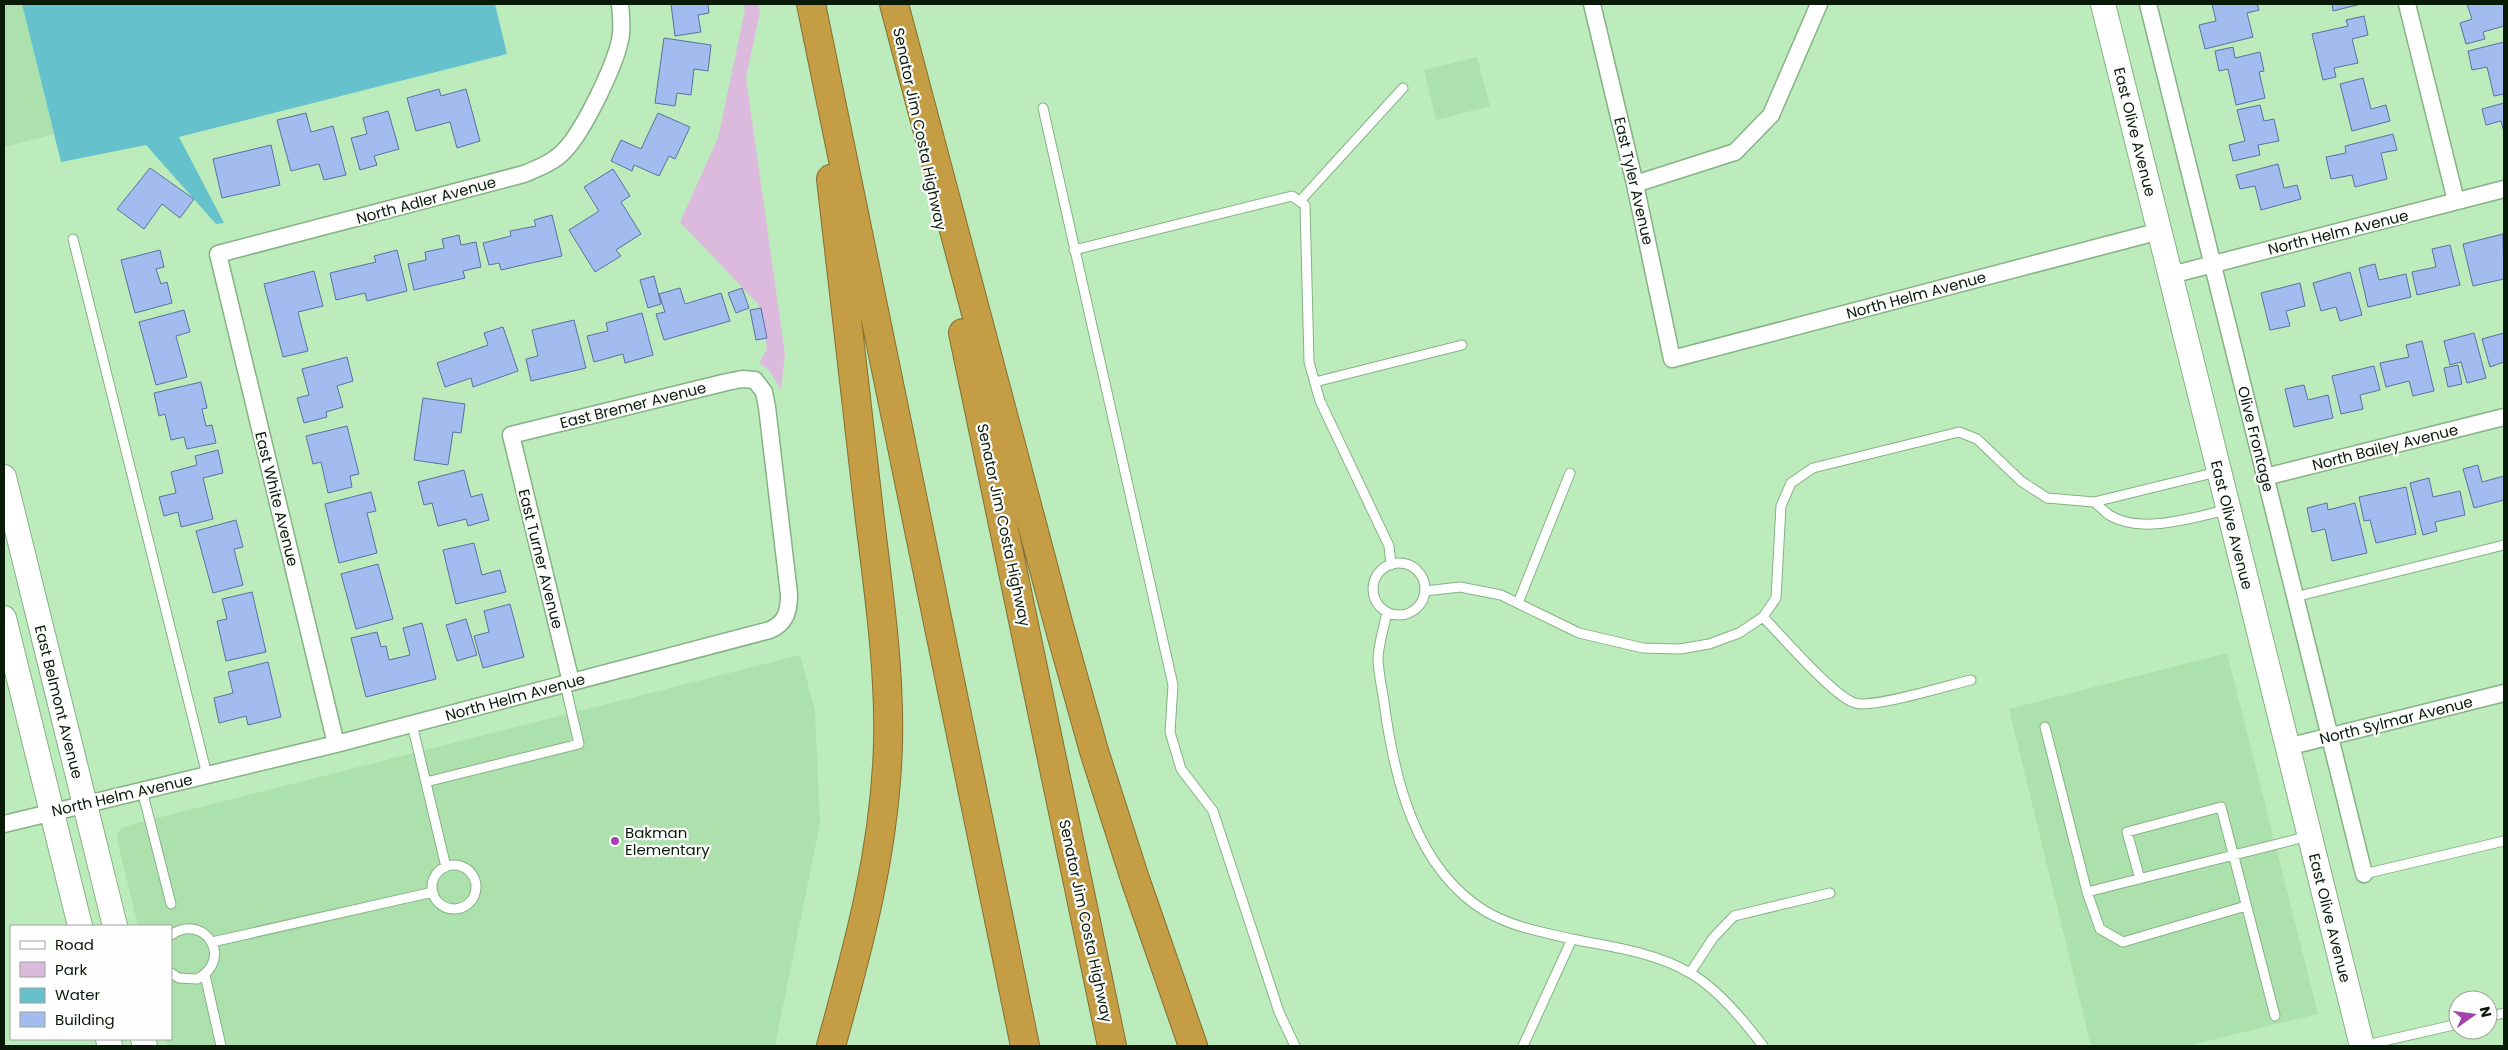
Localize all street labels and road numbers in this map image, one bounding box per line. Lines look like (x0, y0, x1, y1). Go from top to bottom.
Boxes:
street label: Senator Jim Costa Highway (888, 26, 952, 233)
street label: East Olive Avenue (2109, 65, 2161, 199)
street label: East Tyler Avenue (1609, 115, 1659, 247)
street label: North Adler Avenue (354, 171, 498, 229)
street label: North Helm Avenue (2266, 204, 2410, 260)
street label: North Helm Avenue (1844, 266, 1988, 324)
street label: East Bremer Avenue (558, 377, 708, 433)
street label: Olive Frontage (2233, 384, 2279, 494)
street label: North Bailey Avenue (2310, 419, 2460, 475)
street label: Senator Jim Costa Highway (972, 422, 1036, 629)
street label: East White Avenue (250, 429, 304, 569)
street label: East Olive Avenue (2206, 458, 2258, 592)
street label: East Turner Avenue (513, 487, 569, 631)
street label: East Belmont Avenue (30, 623, 88, 781)
street label: North Helm Avenue (443, 668, 587, 726)
street label: North Sylmar Avenue (2317, 691, 2475, 749)
street label: North Helm Avenue (49, 769, 195, 821)
street label: Senator Jim Costa Highway (1054, 818, 1118, 1025)
street label: East Olive Avenue (2304, 851, 2356, 985)

